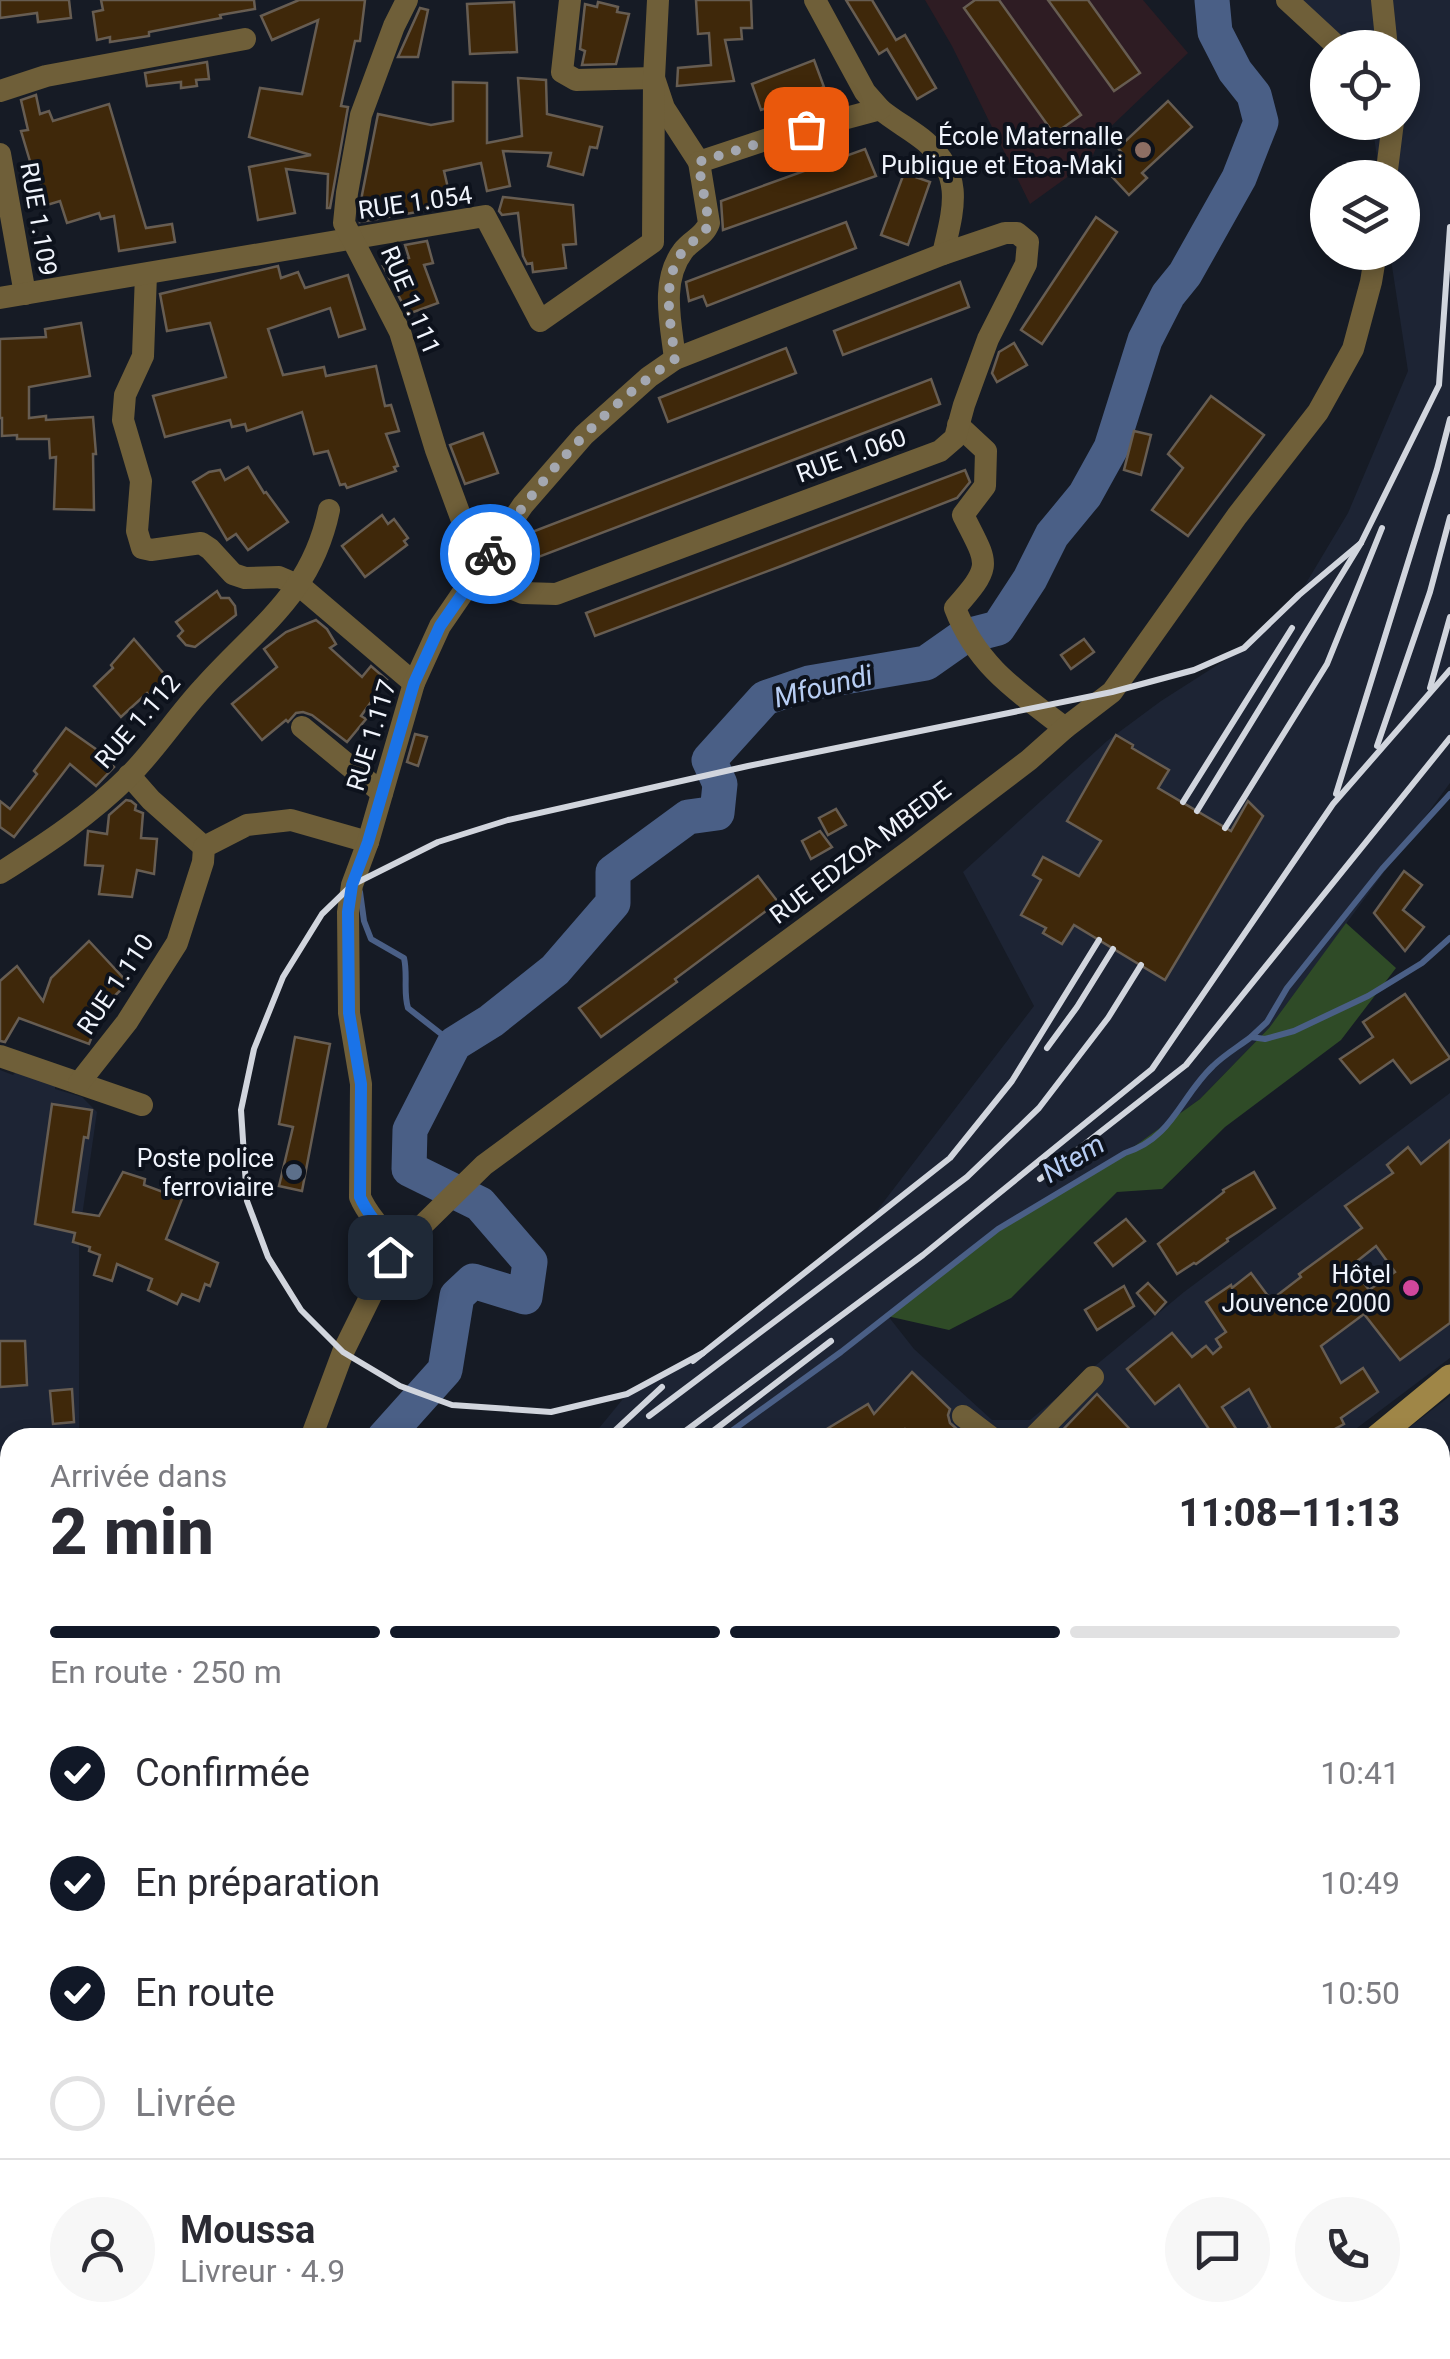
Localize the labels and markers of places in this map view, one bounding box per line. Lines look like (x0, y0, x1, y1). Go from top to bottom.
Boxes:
pin (764, 87, 849, 172)
place label: École Maternalle Publique et Etoa-Maki (881, 121, 1123, 180)
marker: École Maternalle Publique et Etoa-Maki (1132, 139, 1154, 161)
place label: Poste police ferroviaire (137, 1144, 274, 1202)
marker: Poste police ferroviaire (283, 1161, 305, 1183)
pin (348, 1215, 433, 1300)
place label: Hôtel Jouvence 2000 (1221, 1260, 1391, 1318)
marker: Hôtel Jouvence 2000 (1400, 1277, 1422, 1299)

